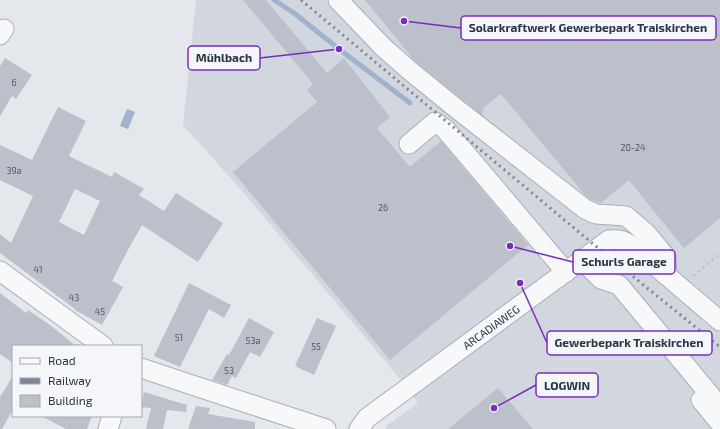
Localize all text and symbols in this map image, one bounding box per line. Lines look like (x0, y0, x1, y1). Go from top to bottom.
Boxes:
callout: Solarkraftwerk Gewerbepark Traiskirchen (461, 16, 716, 40)
text: Solarkraftwerk Gewerbepark Traiskirchen (469, 20, 707, 34)
callout: Mühlbach (188, 46, 260, 70)
text: Mühlbach (196, 50, 252, 64)
house number: 6 (11, 77, 17, 88)
house number: 20-24 (620, 142, 646, 153)
house number: 39a (6, 165, 22, 176)
house number: 26 (378, 202, 388, 213)
callout: Schurls Garage (573, 250, 675, 274)
text: Schurls Garage (581, 254, 667, 268)
house number: 41 (33, 264, 43, 275)
house number: 43 (69, 292, 79, 303)
street label: ARCADIAWEG (460, 302, 522, 352)
house number: 45 (95, 306, 105, 317)
callout: Gewerbepark Traiskirchen (547, 331, 712, 355)
house number: 51 (175, 332, 183, 343)
house number: 53a (246, 335, 260, 346)
text: Gewerbepark Traiskirchen (555, 335, 703, 349)
house number: 55 (311, 341, 321, 352)
legend (12, 345, 142, 417)
text: Road (48, 353, 76, 367)
house number: 53 (224, 365, 234, 376)
text: Railway (48, 373, 92, 387)
callout: LOGWIN (536, 373, 598, 397)
text: LOGWIN (544, 378, 590, 392)
text: Building (48, 393, 93, 407)

